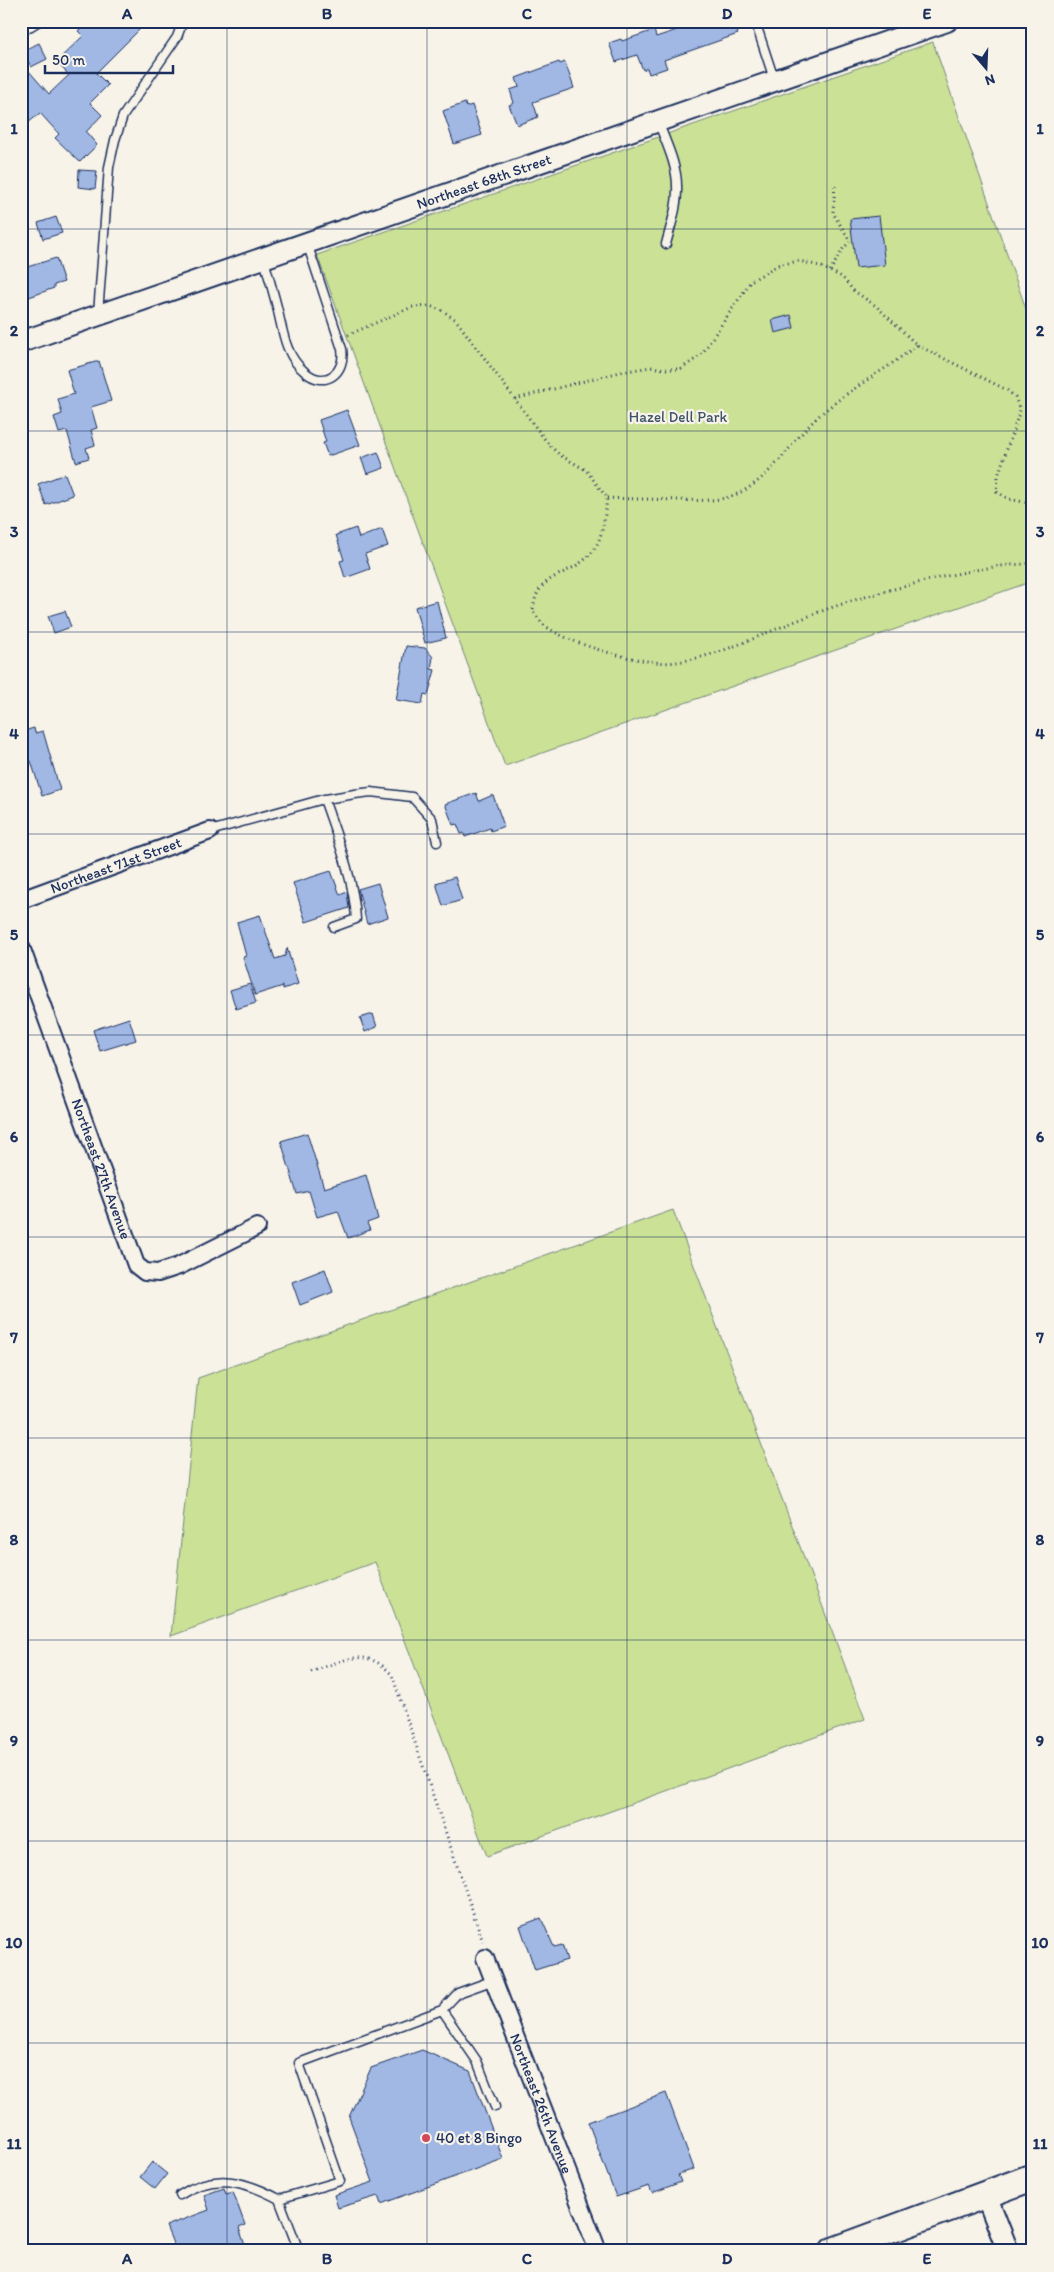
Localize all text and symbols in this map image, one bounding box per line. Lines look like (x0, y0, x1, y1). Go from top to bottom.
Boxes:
text: A (121, 4, 133, 23)
text: B (322, 4, 333, 23)
text: C (522, 4, 533, 23)
text: D (722, 4, 733, 23)
text: E (923, 4, 932, 23)
scale bar (45, 42, 172, 74)
north arrow (962, 42, 1012, 92)
text: 50 m (52, 51, 85, 69)
text: N (983, 70, 997, 89)
text: 1 (10, 119, 18, 138)
text: 1 (1036, 119, 1044, 138)
street label: Northeast 68th Street (414, 150, 554, 213)
text: 2 (10, 321, 19, 340)
text: 2 (1036, 321, 1045, 340)
park label: Hazel Dell Park (629, 408, 727, 426)
text: 3 (10, 522, 19, 541)
text: 3 (1036, 522, 1045, 541)
text: 4 (9, 724, 19, 743)
text: 4 (1035, 724, 1045, 743)
street label: Northeast 71st Street (48, 833, 184, 898)
text: 5 (10, 925, 19, 944)
text: 5 (1036, 925, 1045, 944)
street label: Northeast 27th Avenue (68, 1096, 135, 1242)
text: 6 (10, 1127, 19, 1146)
text: 6 (1036, 1127, 1045, 1146)
text: 7 (9, 1328, 18, 1347)
text: 7 (1035, 1328, 1044, 1347)
text: 8 (10, 1530, 19, 1549)
text: 8 (1036, 1530, 1045, 1549)
text: 9 (10, 1731, 18, 1750)
text: 9 (1036, 1731, 1044, 1750)
text: 10 (5, 1933, 23, 1952)
text: 10 (1031, 1933, 1049, 1952)
street label: Northeast 26th Avenue (506, 2031, 576, 2176)
place label: 40 et 8 Bingo (436, 2129, 522, 2147)
marker: 40 et 8 Bingo (420, 2132, 432, 2144)
text: 11 (7, 2134, 22, 2153)
text: 11 (1033, 2134, 1048, 2153)
text: A (121, 2249, 133, 2268)
text: B (322, 2249, 333, 2268)
text: C (522, 2249, 533, 2268)
text: D (722, 2249, 733, 2268)
text: E (923, 2249, 932, 2268)

